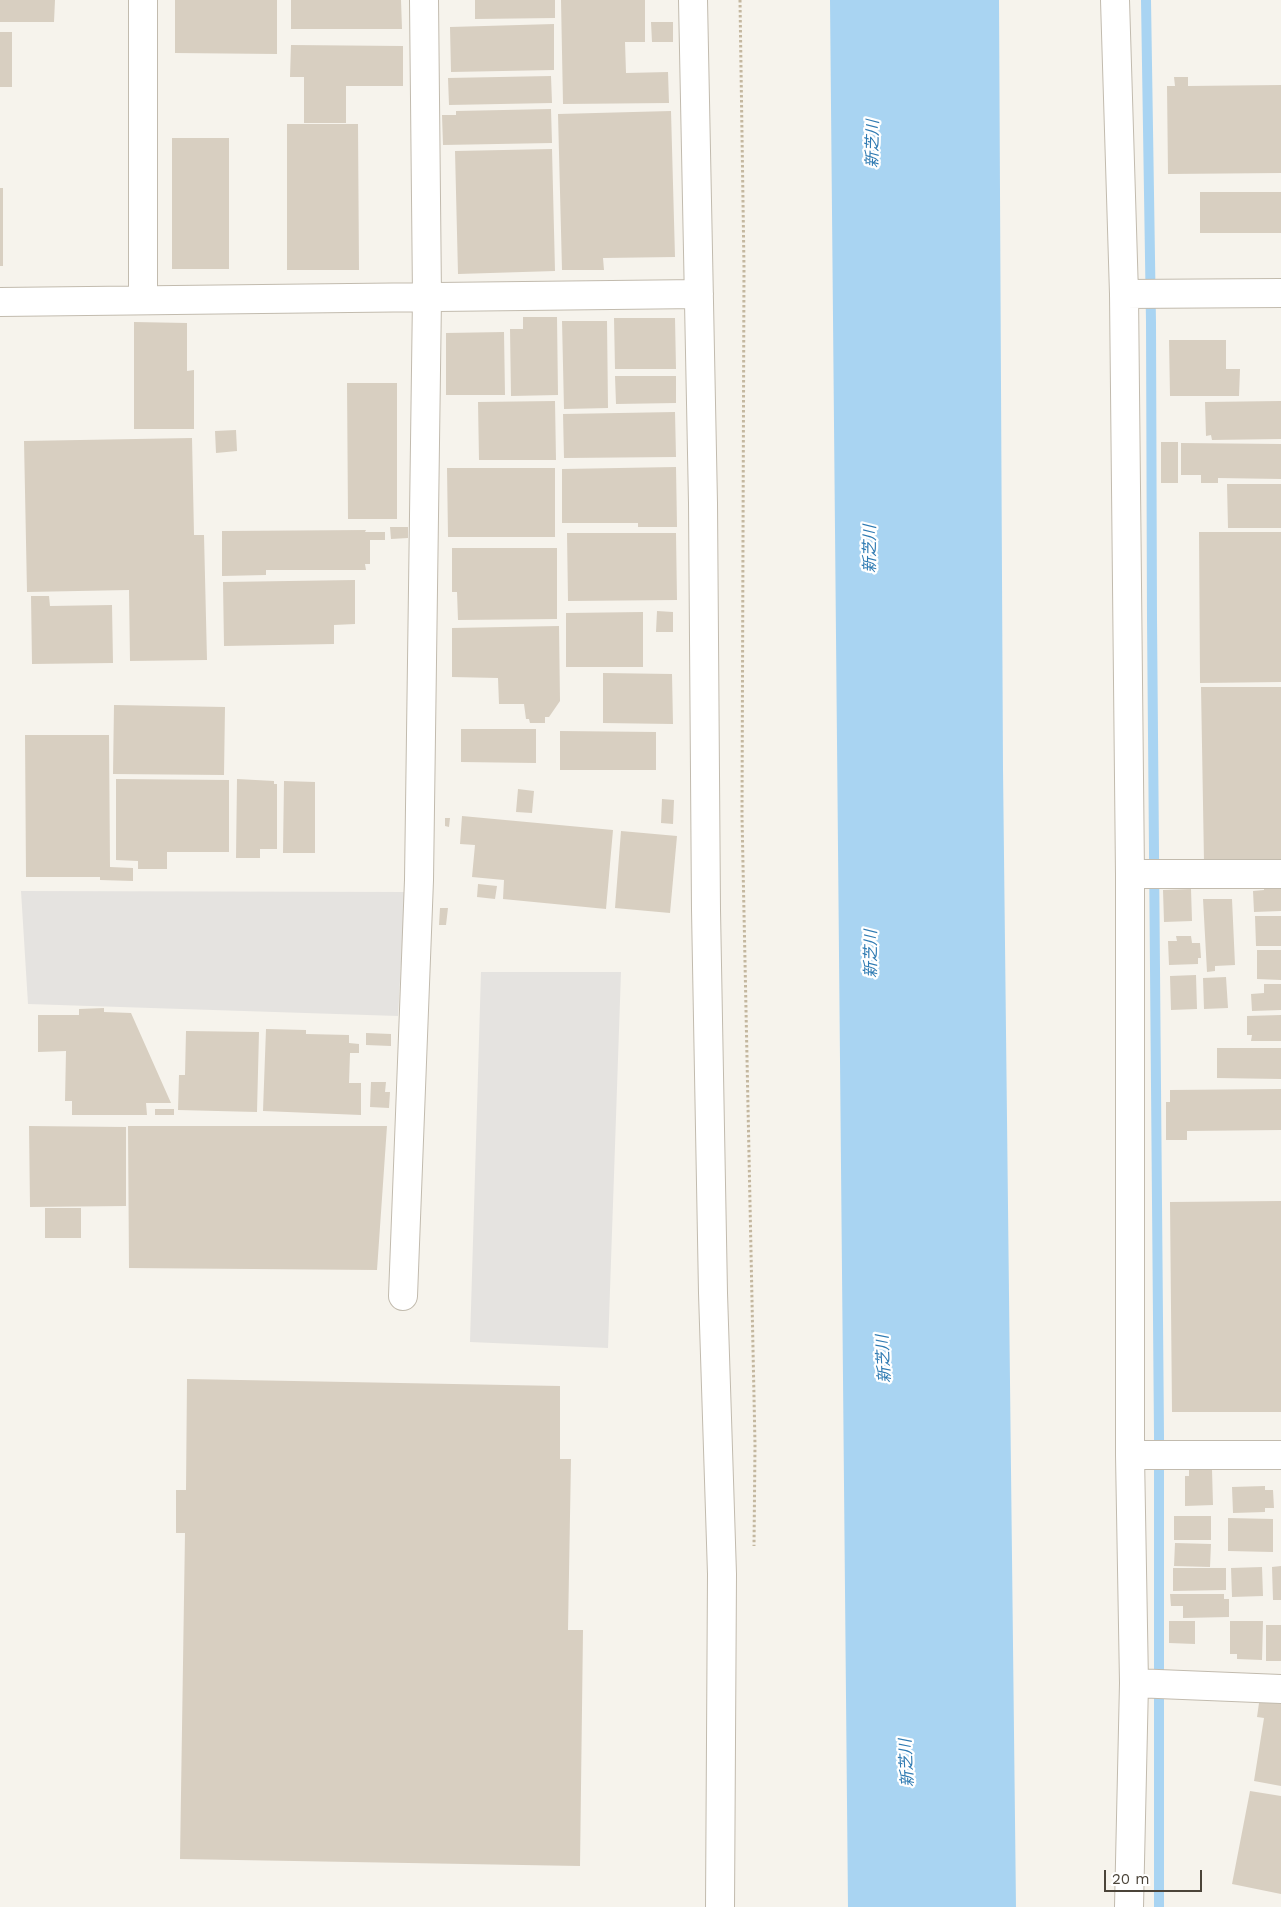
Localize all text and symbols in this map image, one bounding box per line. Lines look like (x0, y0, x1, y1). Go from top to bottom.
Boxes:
water label: 新芝川 (863, 120, 883, 168)
water label: 新芝川 (860, 525, 880, 573)
water label: 新芝川 (861, 930, 881, 978)
water label: 新芝川 (873, 1335, 895, 1383)
water label: 新芝川 (896, 1739, 918, 1787)
scale bar (1106, 1860, 1204, 1892)
text: 20 m (1112, 1870, 1150, 1888)

